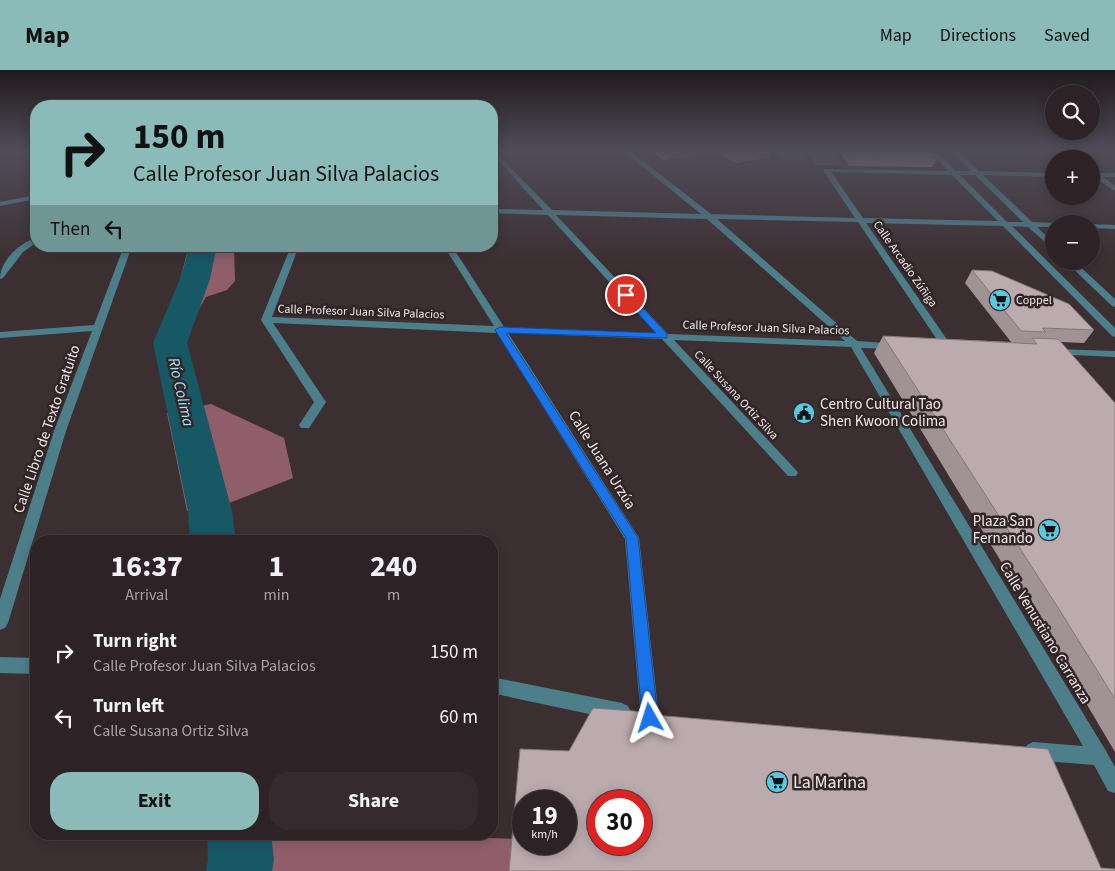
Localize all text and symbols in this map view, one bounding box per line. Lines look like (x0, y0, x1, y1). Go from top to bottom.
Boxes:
text: Map (25, 18, 70, 53)
text: Map (880, 23, 912, 48)
text: Directions (940, 23, 1016, 48)
text: Saved (1044, 23, 1090, 48)
map controls (1045, 85, 1100, 270)
button: search (1045, 85, 1100, 140)
text: 150 m (133, 112, 225, 162)
icon: right (50, 120, 115, 185)
button: + (1045, 150, 1100, 205)
text: Calle Profesor Juan Silva Palacios (133, 158, 439, 190)
icon: left (100, 215, 128, 243)
button: − (1045, 215, 1100, 270)
text: Then (50, 216, 90, 243)
street label: Calle Arcadio Zúñiga (869, 217, 941, 311)
pin (605, 274, 647, 316)
icon: arrive (612, 281, 640, 309)
supermarket icon: Coppel (988, 288, 1012, 312)
place label: Coppel (1016, 292, 1052, 309)
street label: Calle Profesor Juan Silva Palacios (277, 301, 445, 323)
street label: Calle Profesor Juan Silva Palacios (682, 317, 850, 339)
street label: Calle Libro de Texto Gratuito (8, 342, 86, 516)
street label: Calle Susana Ortiz Silva (690, 346, 782, 444)
water label: Río Colima (162, 355, 200, 429)
place label: Centro Cultural Tao Shen Kwoon Colima (820, 394, 946, 432)
public building icon: Centro Cultural Tao Shen Kwoon Colima (792, 401, 816, 425)
street label: Calle Juana Urzúa (563, 407, 641, 513)
place label: Plaza San Fernando (973, 511, 1033, 549)
supermarket icon: Plaza San Fernando (1037, 518, 1061, 542)
text: 16:37 (111, 545, 183, 588)
text: 1 (268, 545, 284, 588)
text: 240 (370, 545, 417, 588)
street label: Calle Venustiano Carranza (994, 558, 1096, 708)
text: Arrival (125, 584, 168, 606)
text: min (263, 584, 289, 606)
text: m (387, 584, 400, 606)
text: Turn right (93, 628, 177, 655)
icon: right (50, 639, 78, 667)
text: 150 m (430, 639, 478, 666)
text: Calle Profesor Juan Silva Palacios (93, 655, 316, 677)
position arrow (623, 691, 675, 743)
text: Turn left (93, 693, 164, 720)
icon: left (50, 704, 78, 732)
text: 60 m (440, 704, 478, 731)
text: Calle Susana Ortiz Silva (93, 720, 249, 742)
supermarket icon: La Marina (765, 770, 789, 794)
place label: La Marina (793, 770, 866, 795)
button: Exit (50, 772, 259, 830)
button: Share (269, 772, 478, 830)
speed limit sign: 30 (587, 790, 652, 855)
text: 19 (531, 798, 558, 834)
text: km/h (531, 826, 558, 843)

